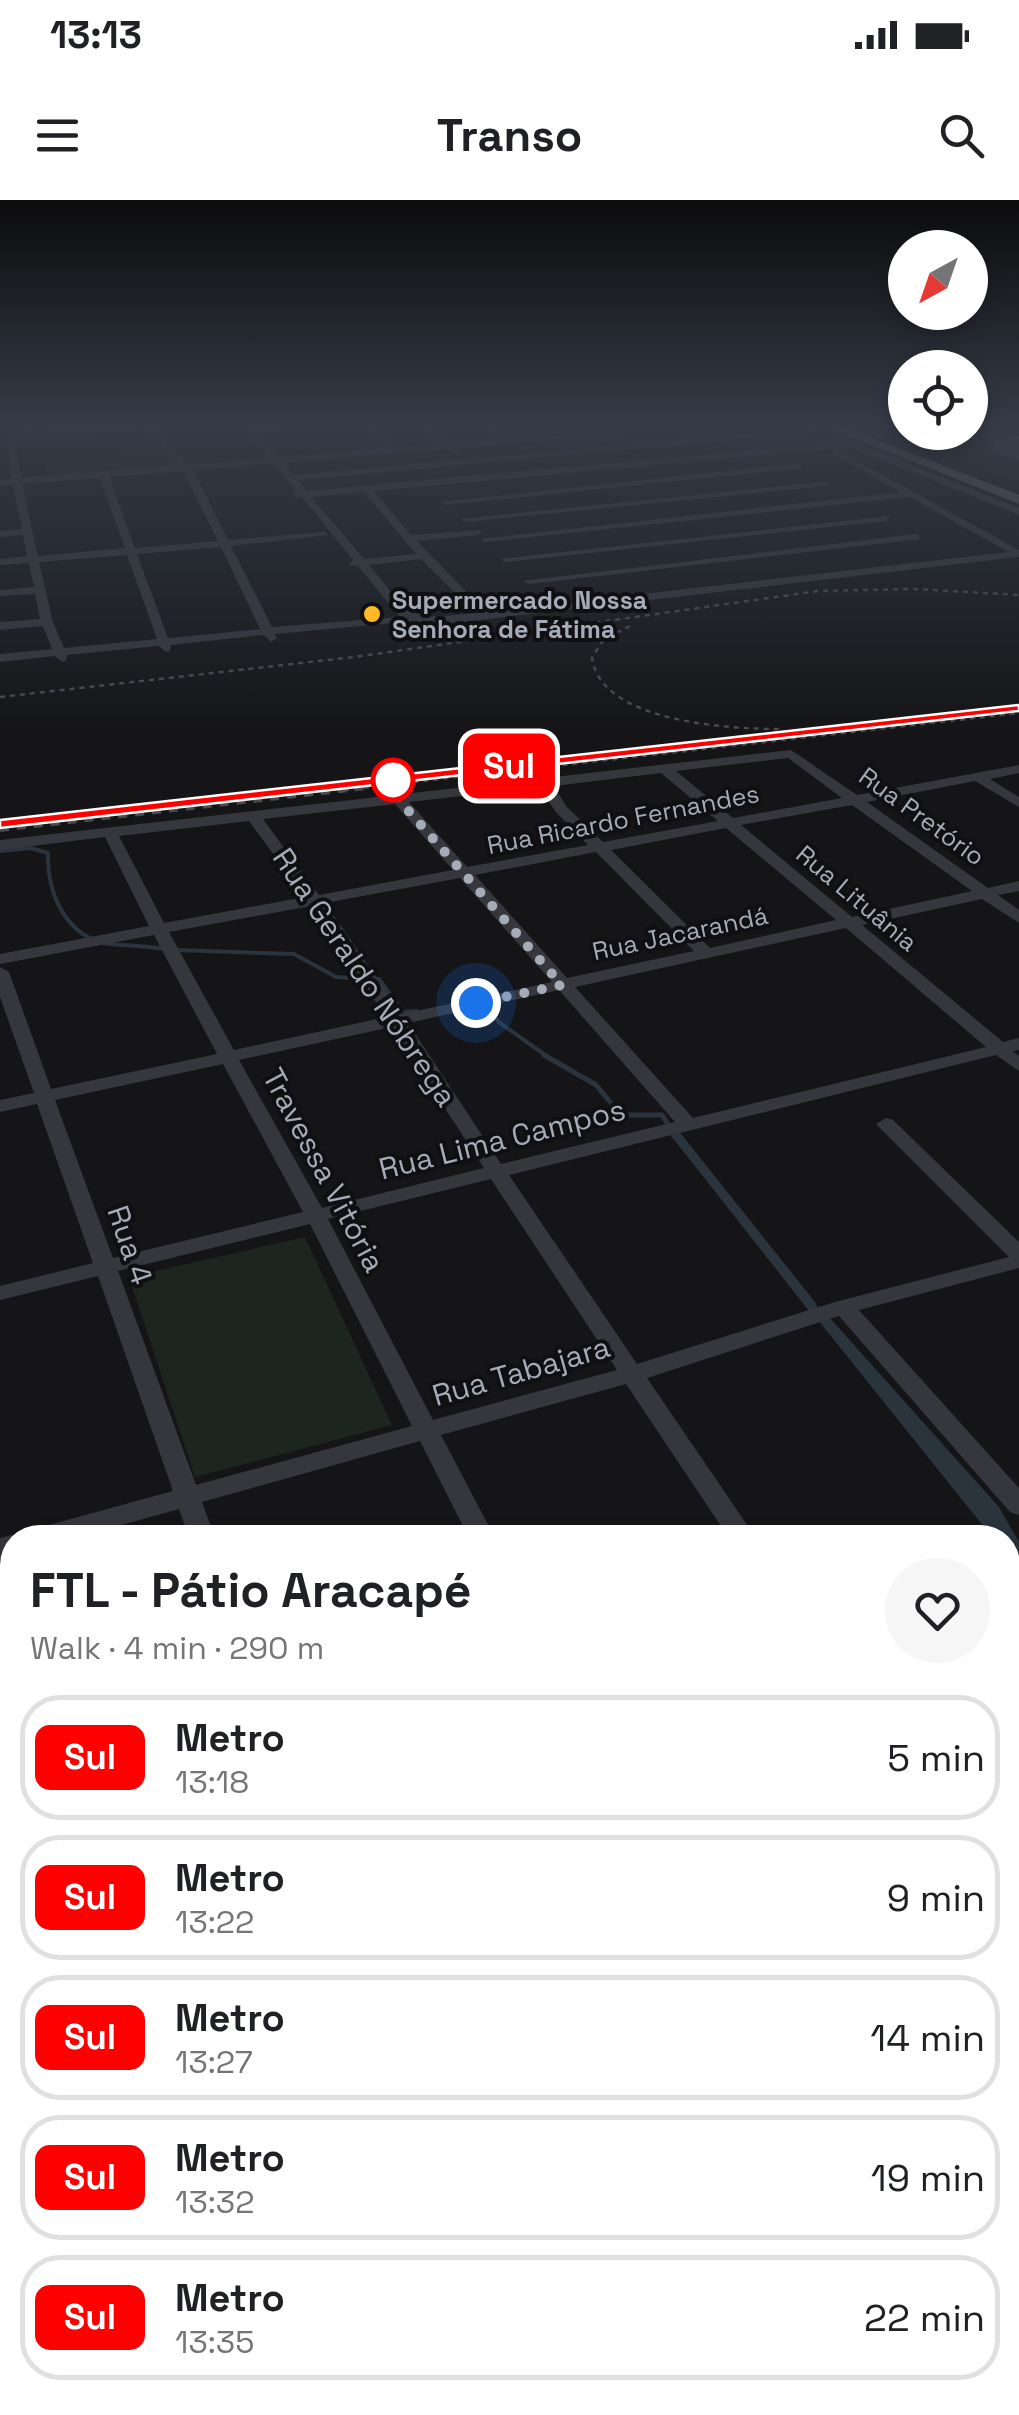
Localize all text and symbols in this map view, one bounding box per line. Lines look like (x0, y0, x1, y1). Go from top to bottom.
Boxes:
text: 13:13 (50, 11, 142, 59)
text: Transo (437, 107, 582, 164)
icon: menu (30, 108, 85, 163)
icon: search (934, 108, 989, 163)
north arrow (888, 230, 988, 330)
map controls (888, 230, 988, 450)
button: locate (888, 350, 988, 450)
place label: Supermercado Nossa Senhora de Fátima (392, 584, 647, 645)
marker: Supermercado Nossa Senhora de Fátima (361, 603, 383, 625)
line badge: Sul (452, 734, 566, 798)
text: Sul (483, 744, 535, 788)
unlabelled marker (372, 759, 414, 801)
street label: Rua Pretório (853, 760, 991, 872)
street label: Rua Ricardo Fernandes (484, 777, 762, 861)
street label: Rua Lituânia (790, 838, 924, 958)
street label: Rua Geraldo Nóbrega (264, 840, 466, 1114)
street label: Rua Jacarandá (589, 899, 771, 967)
your location (451, 978, 501, 1028)
street label: Travessa Vitória (254, 1061, 394, 1279)
street label: Rua Lima Campos (375, 1090, 629, 1188)
street label: Rua 4 (98, 1200, 162, 1290)
street label: Rua Tabajara (428, 1327, 614, 1415)
button: heart (885, 1558, 990, 1663)
text: FTL - Pátio Aracapé (30, 1560, 472, 1621)
text: Walk · 4 min · 290 m (30, 1628, 324, 1668)
text: Metro (175, 1714, 285, 1762)
text: 5 min (887, 1734, 985, 1782)
text: Sul (64, 1735, 116, 1779)
text: 13:18 (175, 1762, 249, 1802)
text: Metro (175, 1854, 285, 1902)
text: 9 min (887, 1874, 985, 1922)
text: Sul (64, 1875, 116, 1919)
text: 13:22 (175, 1902, 254, 1942)
text: Metro (175, 1994, 285, 2042)
text: 14 min (870, 2014, 985, 2062)
text: Sul (64, 2015, 116, 2059)
text: 13:27 (175, 2042, 253, 2082)
text: Metro (175, 2134, 285, 2182)
text: 19 min (871, 2154, 985, 2202)
text: Sul (64, 2155, 116, 2199)
text: 13:32 (175, 2182, 254, 2222)
text: Metro (175, 2274, 285, 2322)
text: 22 min (864, 2294, 985, 2342)
text: Sul (64, 2295, 116, 2339)
text: 13:35 (175, 2322, 254, 2362)

